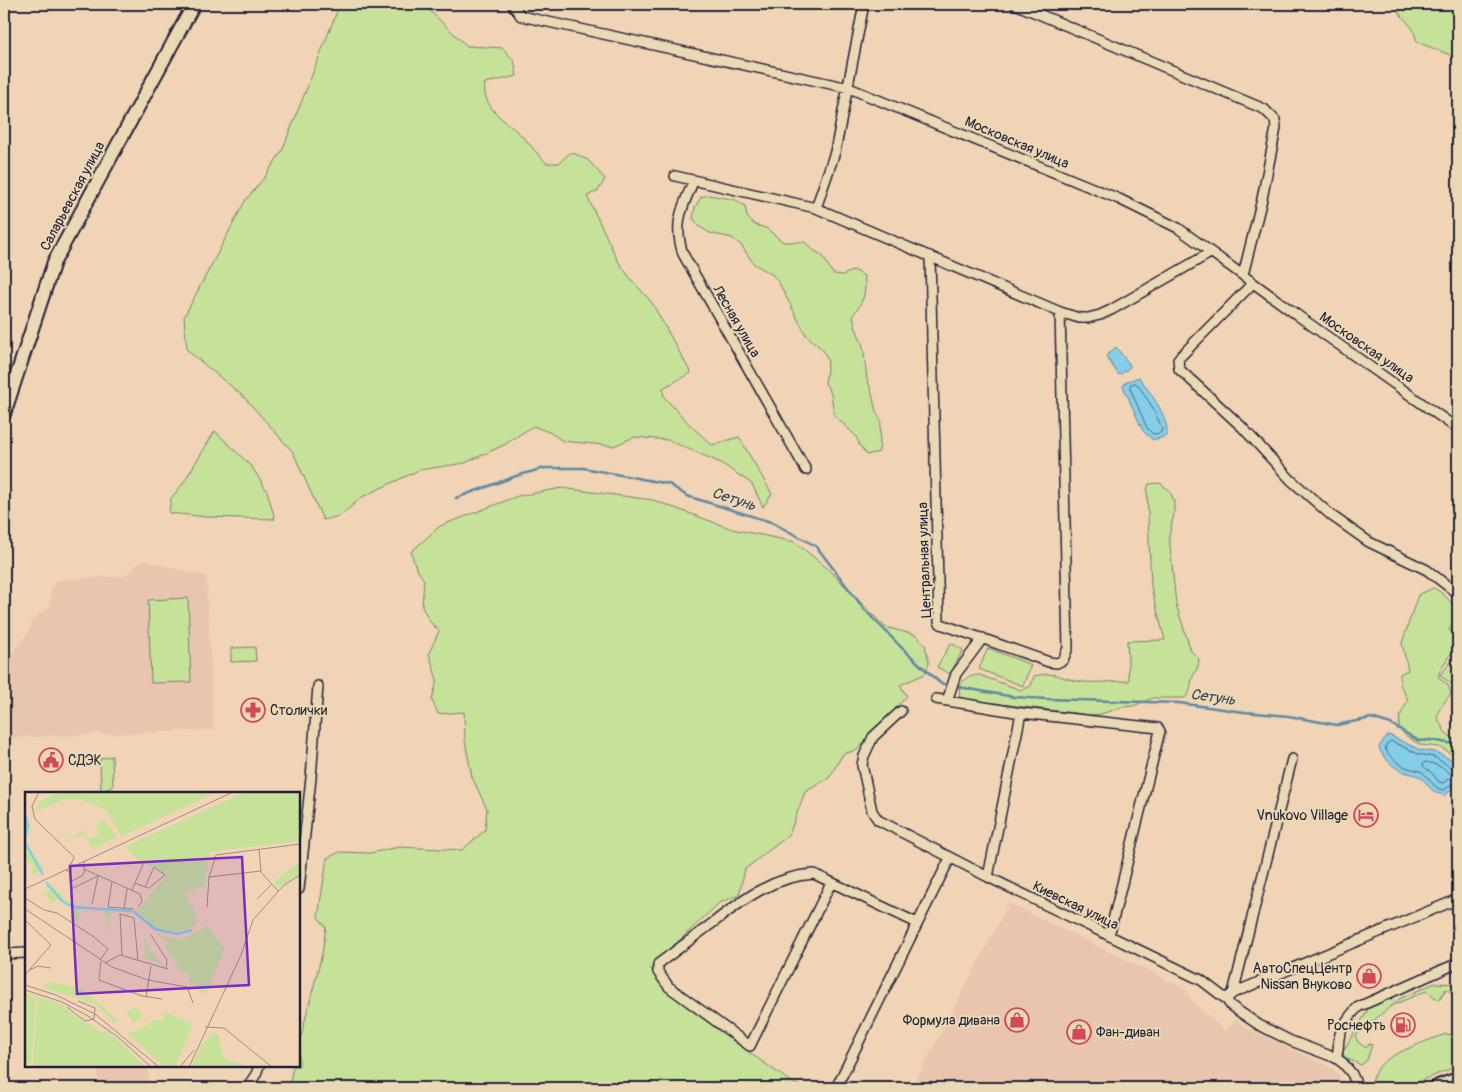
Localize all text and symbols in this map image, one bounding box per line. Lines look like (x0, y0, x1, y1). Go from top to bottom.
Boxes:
street label: Московская улица (962, 113, 1072, 172)
street label: Саларьевская улица (36, 139, 108, 254)
street label: Лесная улица (709, 281, 764, 360)
street label: Московская улица (1316, 308, 1417, 386)
water label: Сетунь (710, 483, 758, 515)
street label: Центральная улица (914, 502, 935, 618)
water label: Сетунь (1189, 685, 1237, 710)
pharmacy icon: Столички (240, 697, 266, 723)
place label: Столички (270, 702, 327, 719)
public building icon: СДЭК (38, 747, 64, 773)
place label: СДЭК (68, 752, 102, 769)
inset map (25, 792, 300, 1067)
hotel icon: Vnukovo Village (1353, 802, 1379, 828)
place label: Vnukovo Village (1256, 807, 1348, 824)
street label: Киевская улица (1030, 877, 1121, 934)
place label: АвтоСпецЦентр Nissan Внуково (1253, 960, 1352, 993)
shop icon: АвтоСпецЦентр Nissan Внуково (1356, 963, 1382, 989)
shop icon: Формула дивана (1004, 1007, 1030, 1033)
place label: Формула дивана (903, 1012, 1000, 1029)
fuel station icon: Роснефть (1390, 1012, 1416, 1038)
place label: Роснефть (1327, 1017, 1386, 1034)
shop icon: Фан-диван (1066, 1019, 1092, 1045)
place label: Фан-диван (1096, 1024, 1160, 1041)

